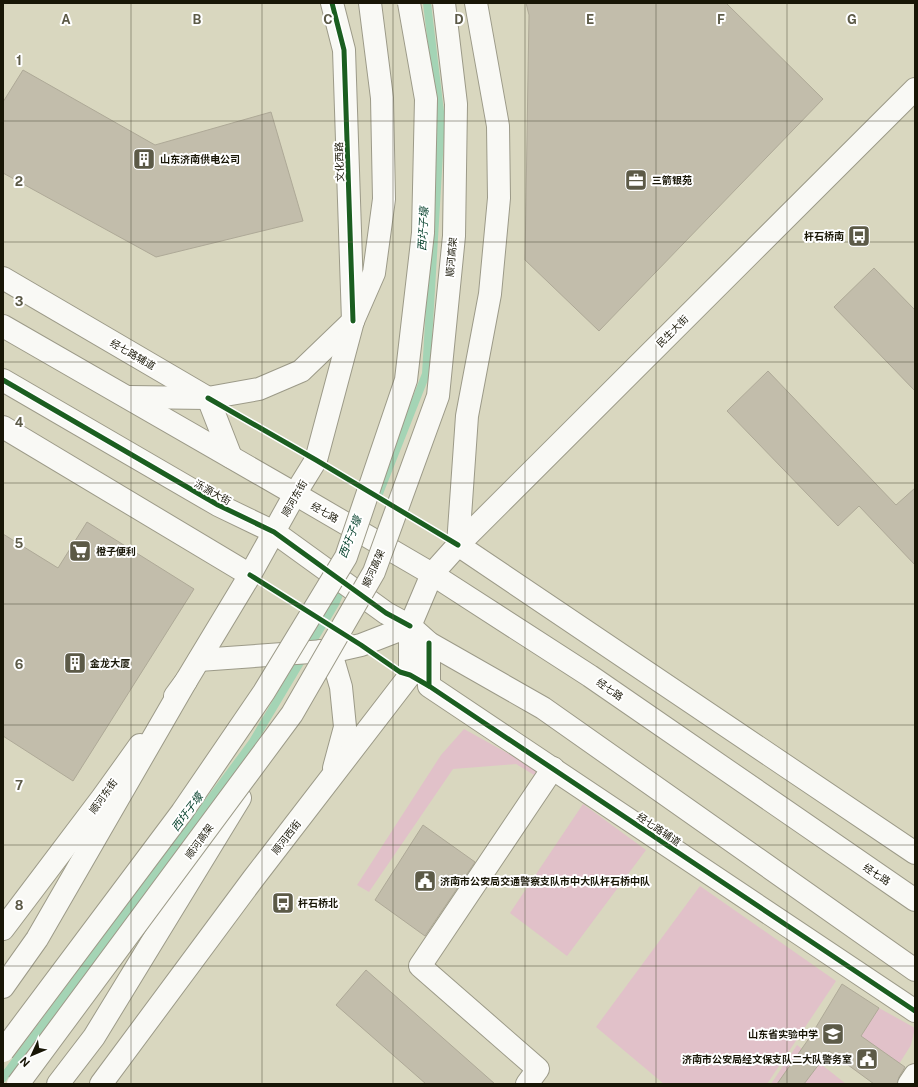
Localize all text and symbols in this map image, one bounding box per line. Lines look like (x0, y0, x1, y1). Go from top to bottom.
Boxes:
text: A (61, 12, 71, 27)
text: B (193, 12, 202, 27)
text: C (323, 12, 333, 27)
text: D (454, 12, 464, 27)
text: E (586, 12, 594, 27)
text: F (717, 12, 725, 27)
text: G (847, 12, 857, 27)
text: 1 (16, 53, 22, 68)
street label: 文化西路 (332, 142, 346, 182)
building icon: 山东济南供电公司 (131, 146, 157, 172)
place label: 山东济南供电公司 (160, 153, 240, 165)
office icon: 三箭银苑 (623, 167, 649, 193)
text: 2 (15, 174, 23, 189)
place label: 三箭银苑 (652, 174, 692, 186)
water label: 西圩子壕 (416, 205, 430, 251)
bus stop icon: 杆石桥南 (846, 223, 872, 249)
place label: 杆石桥南 (804, 230, 844, 242)
street label: 顺河高架 (443, 237, 459, 277)
text: 3 (15, 294, 24, 309)
street label: 民生大街 (654, 313, 690, 349)
street label: 经七路辅道 (108, 336, 158, 372)
text: 4 (15, 415, 24, 430)
street label: 泺源大街 (193, 477, 233, 507)
street label: 顺河东街 (279, 478, 309, 518)
street label: 经七路 (309, 499, 341, 525)
water label: 西圩子壕 (337, 512, 364, 560)
text: 5 (15, 536, 24, 551)
supermarket icon: 橙子便利 (67, 538, 93, 564)
place label: 橙子便利 (96, 545, 136, 557)
street label: 顺河高架 (359, 547, 387, 589)
building icon: 金龙大厦 (62, 650, 88, 676)
text: 6 (15, 657, 24, 672)
place label: 金龙大厦 (89, 657, 130, 669)
street label: 经七路 (594, 675, 626, 703)
street label: 顺河东街 (86, 776, 120, 816)
text: 7 (15, 778, 23, 793)
water label: 西圩子壕 (169, 789, 206, 833)
street label: 经七路辅道 (635, 810, 683, 848)
street label: 顺河西街 (269, 818, 303, 856)
street label: 顺河高架 (182, 821, 216, 861)
street label: 经七路 (861, 861, 893, 887)
public building icon: 济南市公安局交通警察支队市中大队杆石桥中队 (412, 868, 438, 894)
place label: 济南市公安局交通警察支队市中大队杆石桥中队 (440, 875, 650, 887)
bus stop icon: 杆石桥北 (270, 890, 296, 916)
place label: 杆石桥北 (298, 897, 338, 909)
text: 8 (15, 898, 24, 913)
school or university icon: 山东省实验中学 (820, 1021, 846, 1047)
place label: 山东省实验中学 (748, 1028, 818, 1040)
north arrow (12, 1035, 52, 1075)
public building icon: 济南市公安局经文保支队二大队警务室 (854, 1046, 880, 1072)
place label: 济南市公安局经文保支队二大队警务室 (682, 1053, 852, 1065)
text: N (18, 1055, 32, 1069)

